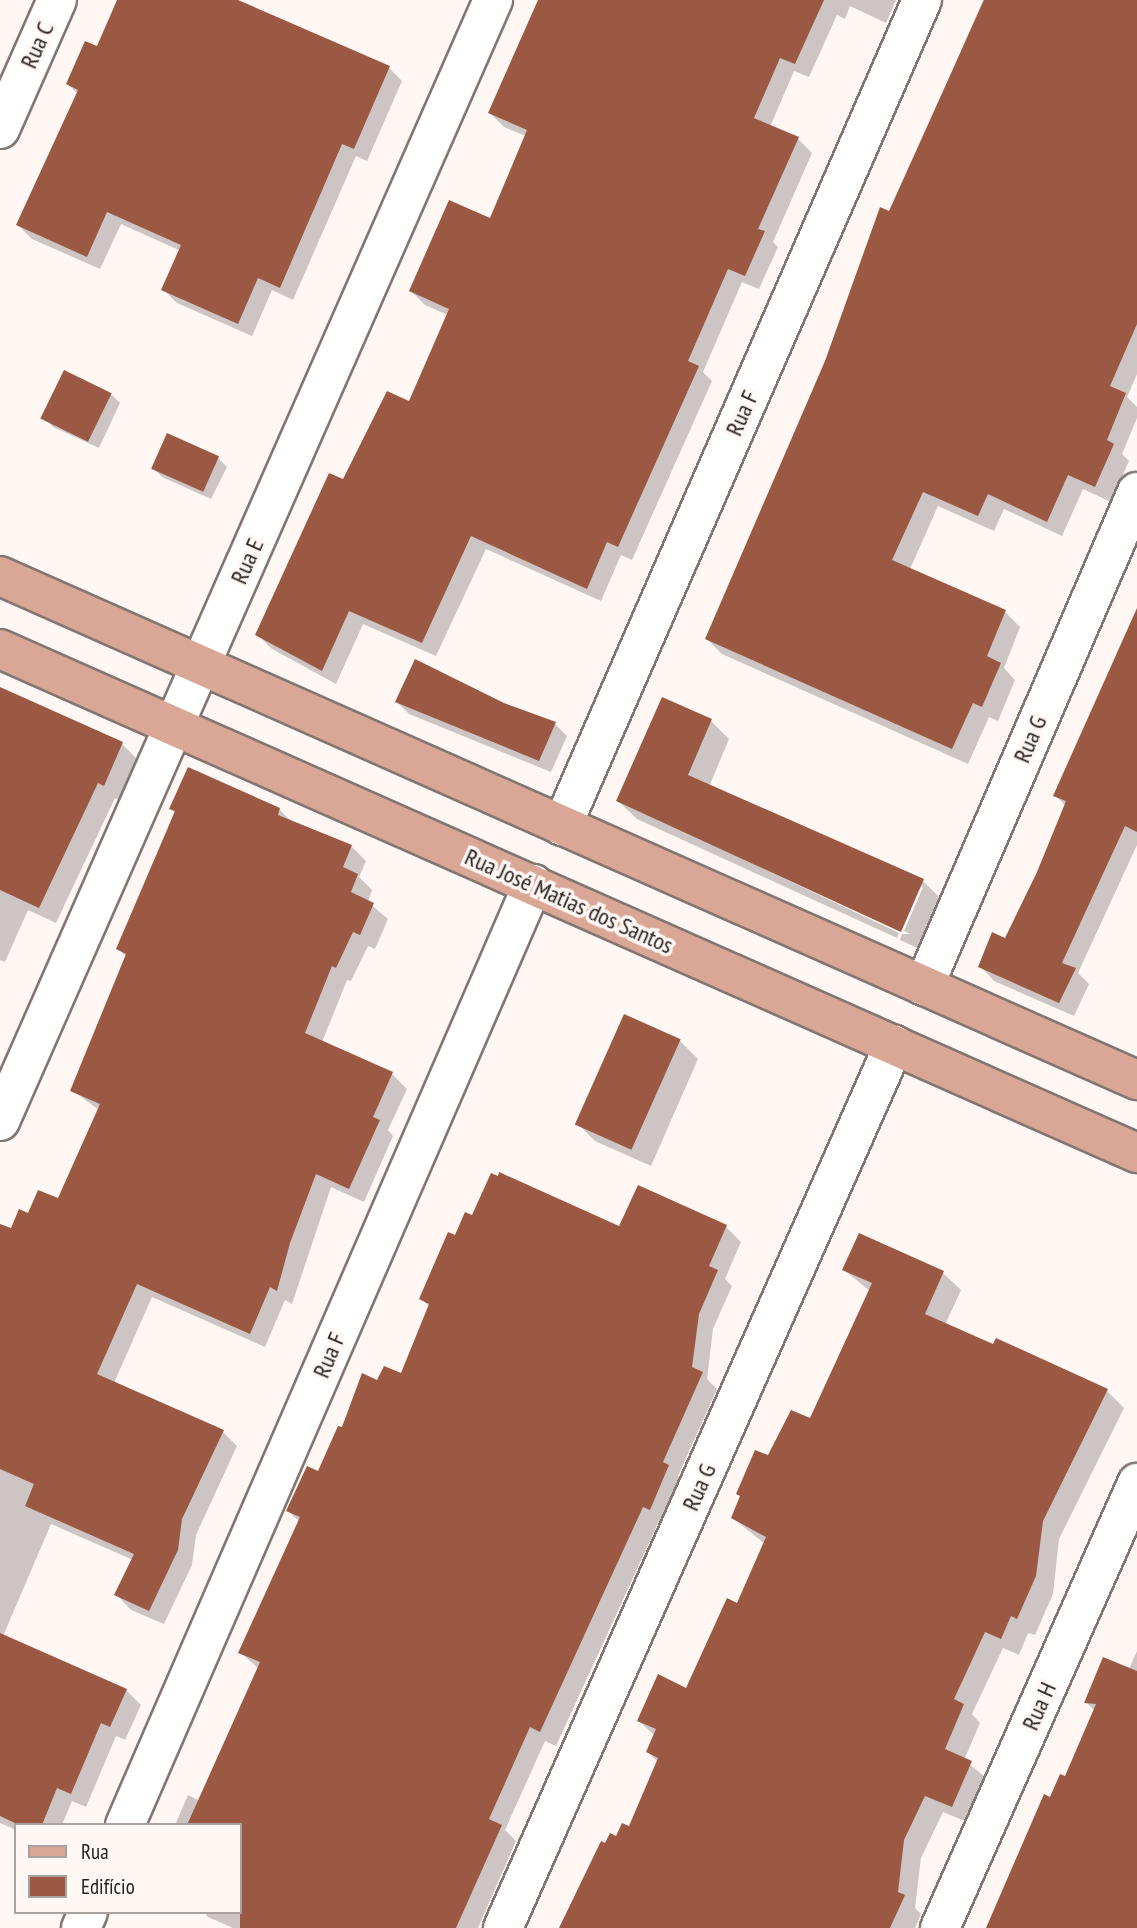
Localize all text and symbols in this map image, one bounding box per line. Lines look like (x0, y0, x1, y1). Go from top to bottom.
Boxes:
street label: Rua C (14, 17, 60, 73)
street label: Rua F (719, 386, 765, 440)
street label: Rua E (224, 534, 270, 588)
street label: Rua G (1007, 711, 1053, 767)
street label: Rua José Matias dos Santos (461, 842, 677, 960)
street label: Rua F (307, 1328, 351, 1382)
street label: Rua G (676, 1459, 722, 1515)
street label: Rua H (1016, 1678, 1062, 1734)
legend (14, 1823, 242, 1914)
text: Rua (81, 1838, 109, 1865)
text: Edifício (81, 1873, 135, 1900)

